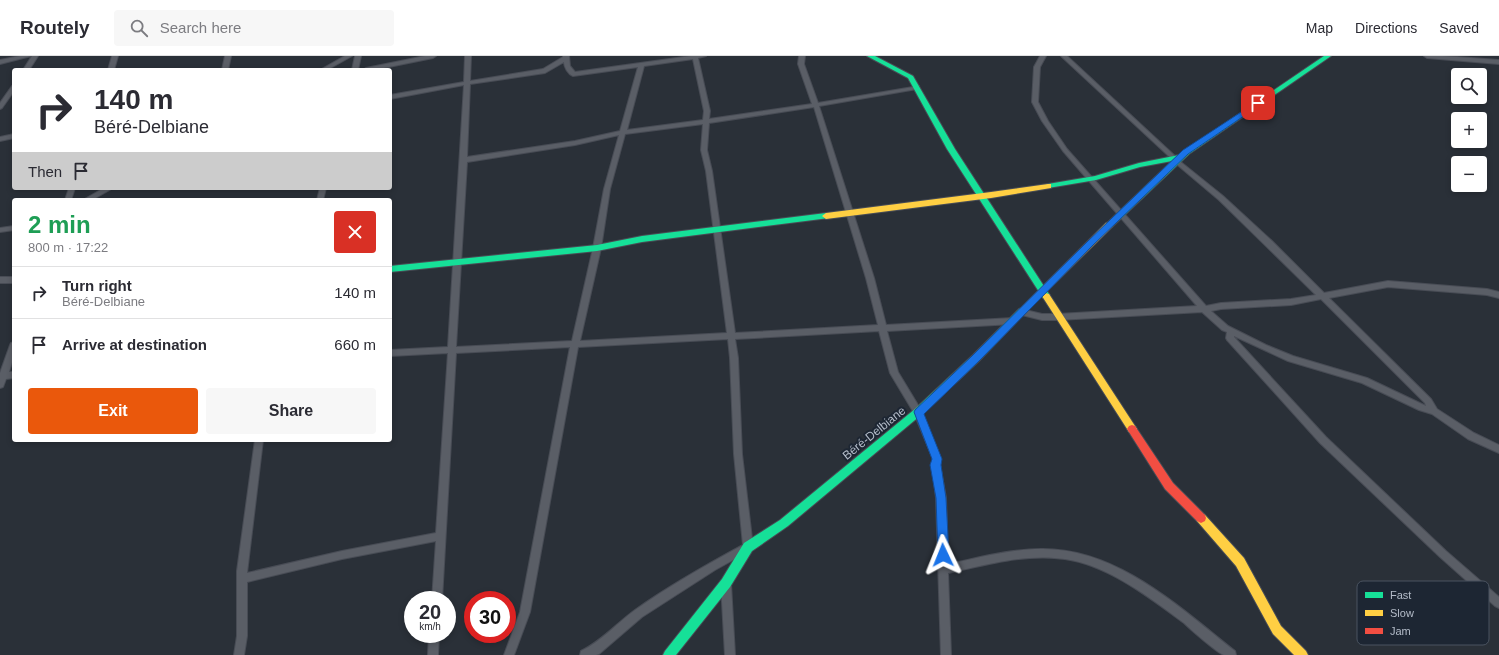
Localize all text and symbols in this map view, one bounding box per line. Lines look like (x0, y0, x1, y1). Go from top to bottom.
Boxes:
search box (114, 10, 394, 46)
text: Routely (20, 17, 90, 38)
icon: search (128, 17, 150, 39)
text: Search here (160, 19, 241, 36)
text: Map (1306, 20, 1333, 36)
text: Directions (1355, 20, 1417, 36)
text: Saved (1439, 20, 1479, 36)
map controls (1451, 68, 1487, 192)
button: search (1451, 68, 1487, 104)
icon: right (28, 84, 80, 136)
text: 140 m (94, 84, 173, 115)
pin (1241, 86, 1275, 120)
icon: arrive (1247, 92, 1269, 114)
button: + (1451, 112, 1487, 148)
text: Béré-Delbiane (94, 117, 209, 137)
button: − (1451, 156, 1487, 192)
icon: arrive (70, 160, 92, 182)
text: Then (28, 163, 62, 180)
text: 2 min (28, 211, 91, 238)
button: close (334, 211, 376, 253)
text: 800 m · 17:22 (28, 240, 108, 255)
text: Turn right (62, 277, 132, 294)
icon: right (28, 282, 50, 304)
text: 140 m (334, 284, 376, 301)
text: Béré-Delbiane (62, 294, 145, 309)
icon: arrive (28, 334, 50, 356)
text: Arrive at destination (62, 336, 207, 353)
text: 660 m (334, 336, 376, 353)
button: Exit (28, 388, 198, 434)
button: Share (206, 388, 376, 434)
street label: Béré-Delbiane (840, 403, 908, 463)
position arrow (922, 534, 964, 576)
legend (1357, 581, 1489, 645)
text: Fast (1390, 589, 1411, 601)
speed limit sign: 30 (464, 591, 516, 643)
text: 20 (419, 601, 441, 623)
text: Slow (1390, 607, 1414, 619)
text: km/h (419, 621, 441, 632)
text: Jam (1390, 625, 1411, 637)

